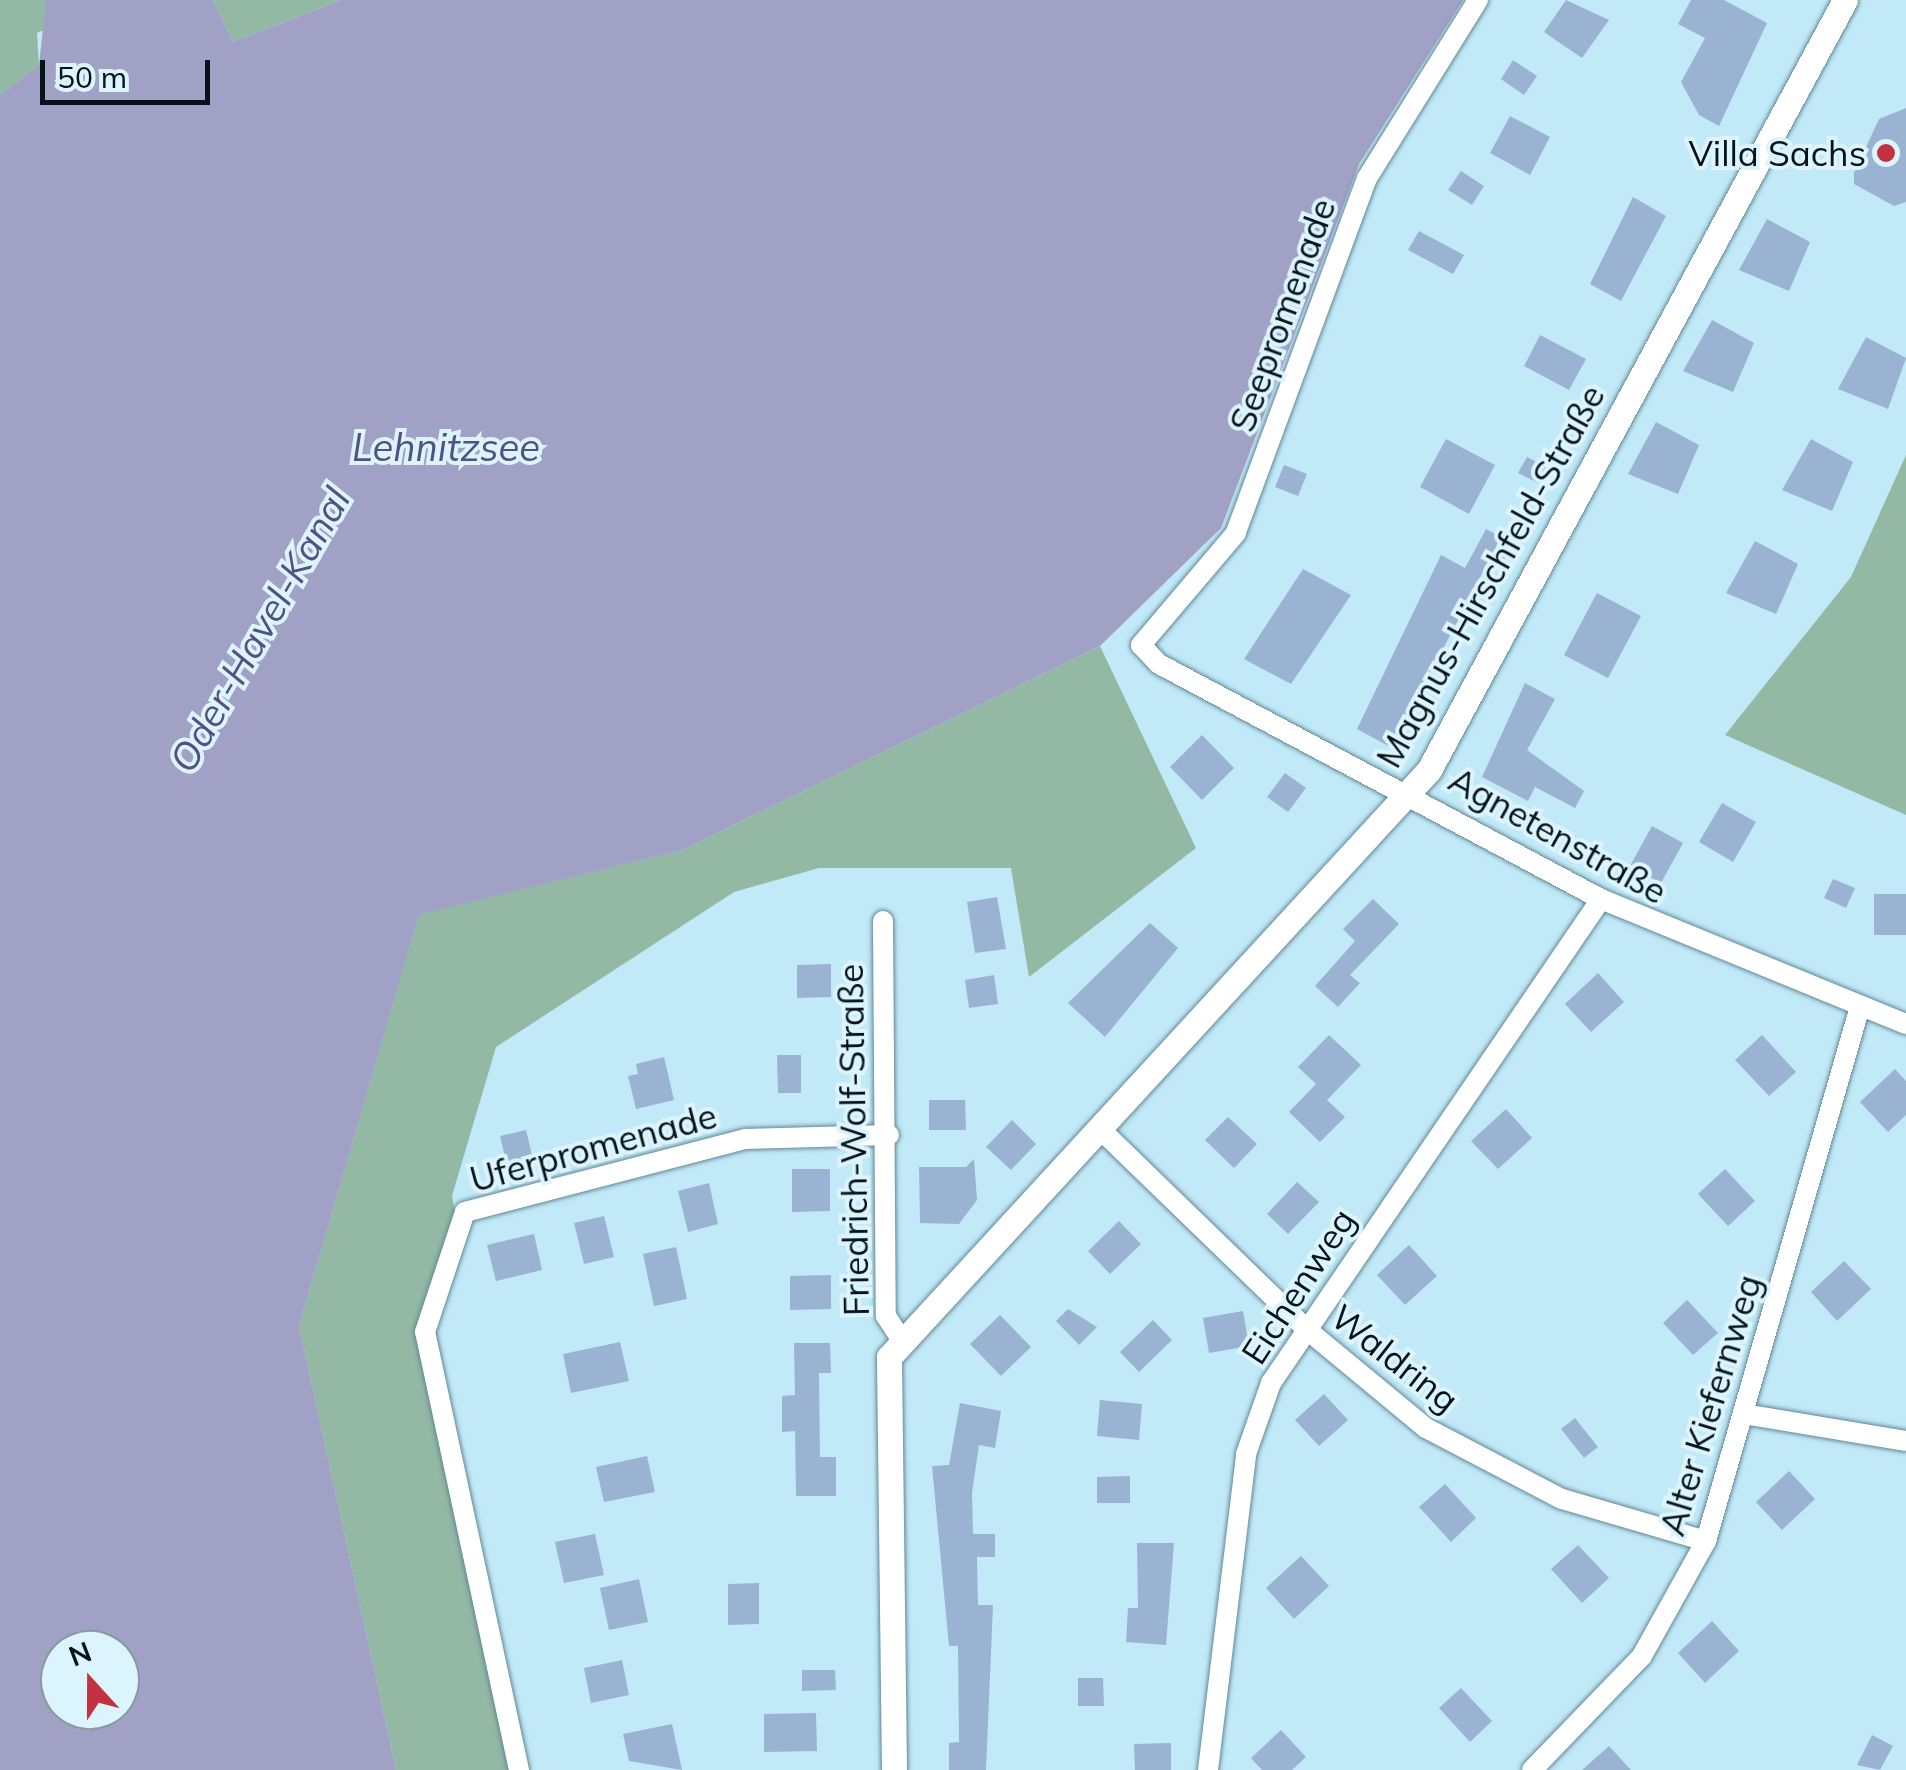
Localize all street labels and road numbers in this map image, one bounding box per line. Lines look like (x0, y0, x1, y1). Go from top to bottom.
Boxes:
street label: Seepromenade (1220, 193, 1344, 437)
street label: Magnus-Hirschfeld-Straße (1367, 377, 1613, 775)
street label: Agnetenstraße (1442, 758, 1674, 912)
street label: Friedrich-Wolf-Straße (829, 964, 877, 1316)
street label: Uferpromenade (465, 1094, 721, 1200)
street label: Eichenweg (1232, 1201, 1364, 1371)
street label: Alter Kiefernweg (1650, 1270, 1770, 1540)
street label: Waldring (1323, 1295, 1467, 1421)

